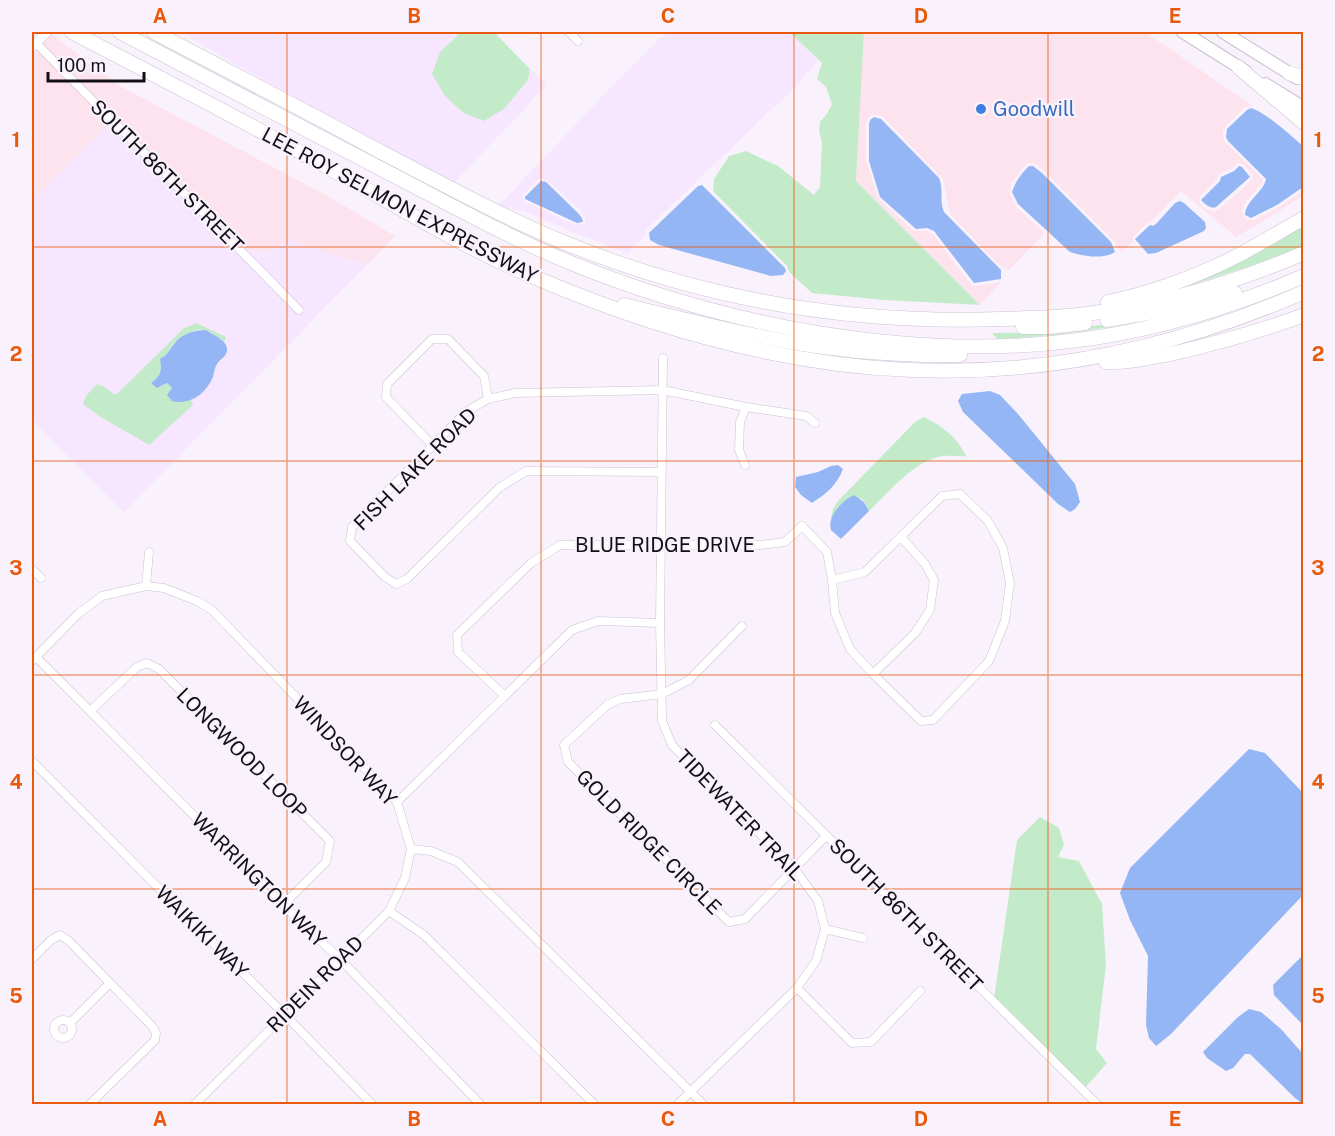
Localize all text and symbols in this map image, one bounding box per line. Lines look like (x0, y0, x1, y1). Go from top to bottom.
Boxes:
text: A (153, 4, 167, 28)
text: B (407, 4, 421, 28)
text: C (661, 4, 675, 28)
text: D (914, 4, 928, 28)
text: E (1169, 4, 1181, 28)
scale bar (48, 45, 144, 83)
text: 100 m (57, 55, 106, 76)
street label: SOUTH 86TH STREET (85, 94, 249, 258)
place label: Goodwill (993, 97, 1075, 121)
marker: Goodwill (974, 102, 988, 116)
street label: LEE ROY SELMON EXPRESSWAY (258, 122, 542, 288)
text: 1 (12, 128, 20, 152)
text: 1 (1314, 128, 1322, 152)
text: 2 (10, 342, 22, 366)
text: 2 (1312, 342, 1324, 366)
street label: FISH LAKE ROAD (349, 403, 481, 535)
street label: BLUE RIDGE DRIVE (575, 533, 755, 557)
text: 3 (9, 556, 23, 580)
text: 3 (1311, 556, 1325, 580)
street label: LONGWOOD LOOP (172, 683, 312, 823)
street label: WINDSOR WAY (288, 691, 402, 811)
street label: TIDEWATER TRAIL (671, 745, 809, 885)
street label: GOLD RIDGE CIRCLE (572, 765, 726, 919)
text: 4 (9, 770, 23, 794)
text: 4 (1311, 770, 1325, 794)
street label: WARRINGTON WAY (187, 808, 331, 952)
street label: SOUTH 86TH STREET (824, 833, 988, 997)
street label: WAIKIKI WAY (151, 881, 253, 983)
street label: RIDEIN ROAD (262, 931, 368, 1037)
text: 5 (9, 984, 23, 1008)
text: 5 (1311, 984, 1325, 1008)
text: A (153, 1107, 167, 1131)
text: B (407, 1107, 421, 1131)
text: C (661, 1107, 675, 1131)
text: D (914, 1107, 928, 1131)
text: E (1169, 1107, 1181, 1131)

